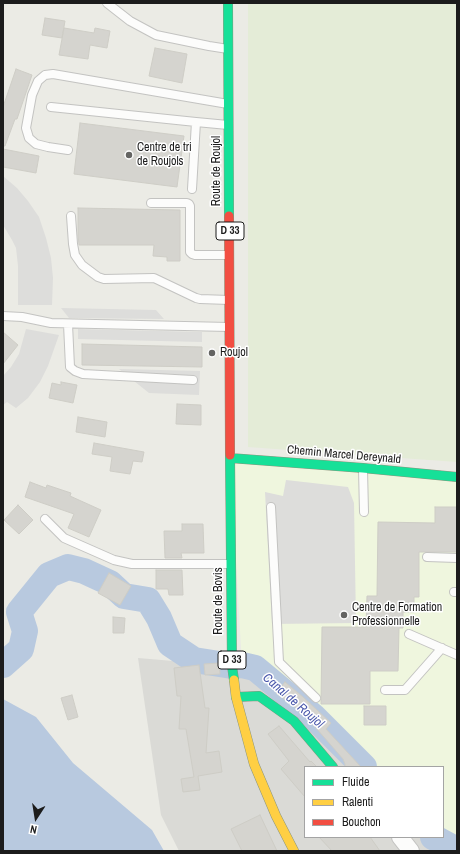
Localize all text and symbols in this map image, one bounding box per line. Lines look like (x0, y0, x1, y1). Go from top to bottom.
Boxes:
street label: Route de Roujol (210, 136, 224, 206)
place label: Centre de tri de Roujols (137, 141, 192, 169)
marker: Centre de tri de Roujols (124, 150, 134, 160)
road number: D 33 (216, 222, 244, 240)
place label: Roujol (220, 346, 248, 360)
marker: Roujol (207, 348, 217, 358)
street label: Chemin Marcel Dereynald (286, 443, 402, 467)
street label: Route de Bovis (212, 567, 226, 635)
place label: Centre de Formation Professionnelle (352, 601, 442, 629)
marker: Centre de Formation Professionnelle (339, 610, 349, 620)
road number: D 33 (218, 651, 246, 669)
water label: Canal de Roujol (259, 670, 327, 732)
legend (304, 766, 444, 838)
text: Fluide (342, 774, 369, 790)
text: Ralenti (342, 794, 373, 810)
north arrow (16, 798, 56, 838)
text: Bouchon (342, 814, 381, 830)
text: N (29, 822, 38, 837)

